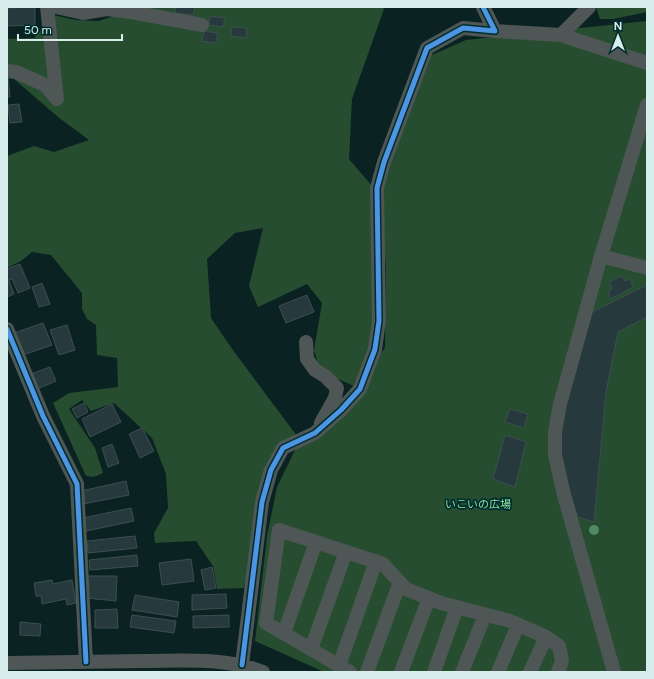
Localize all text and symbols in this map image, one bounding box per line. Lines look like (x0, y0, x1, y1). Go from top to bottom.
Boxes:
scale bar (18, 16, 122, 42)
north arrow (598, 16, 638, 56)
text: N (614, 20, 622, 33)
text: 50 m (24, 23, 52, 37)
park label: いこいの広場 (445, 498, 511, 511)

